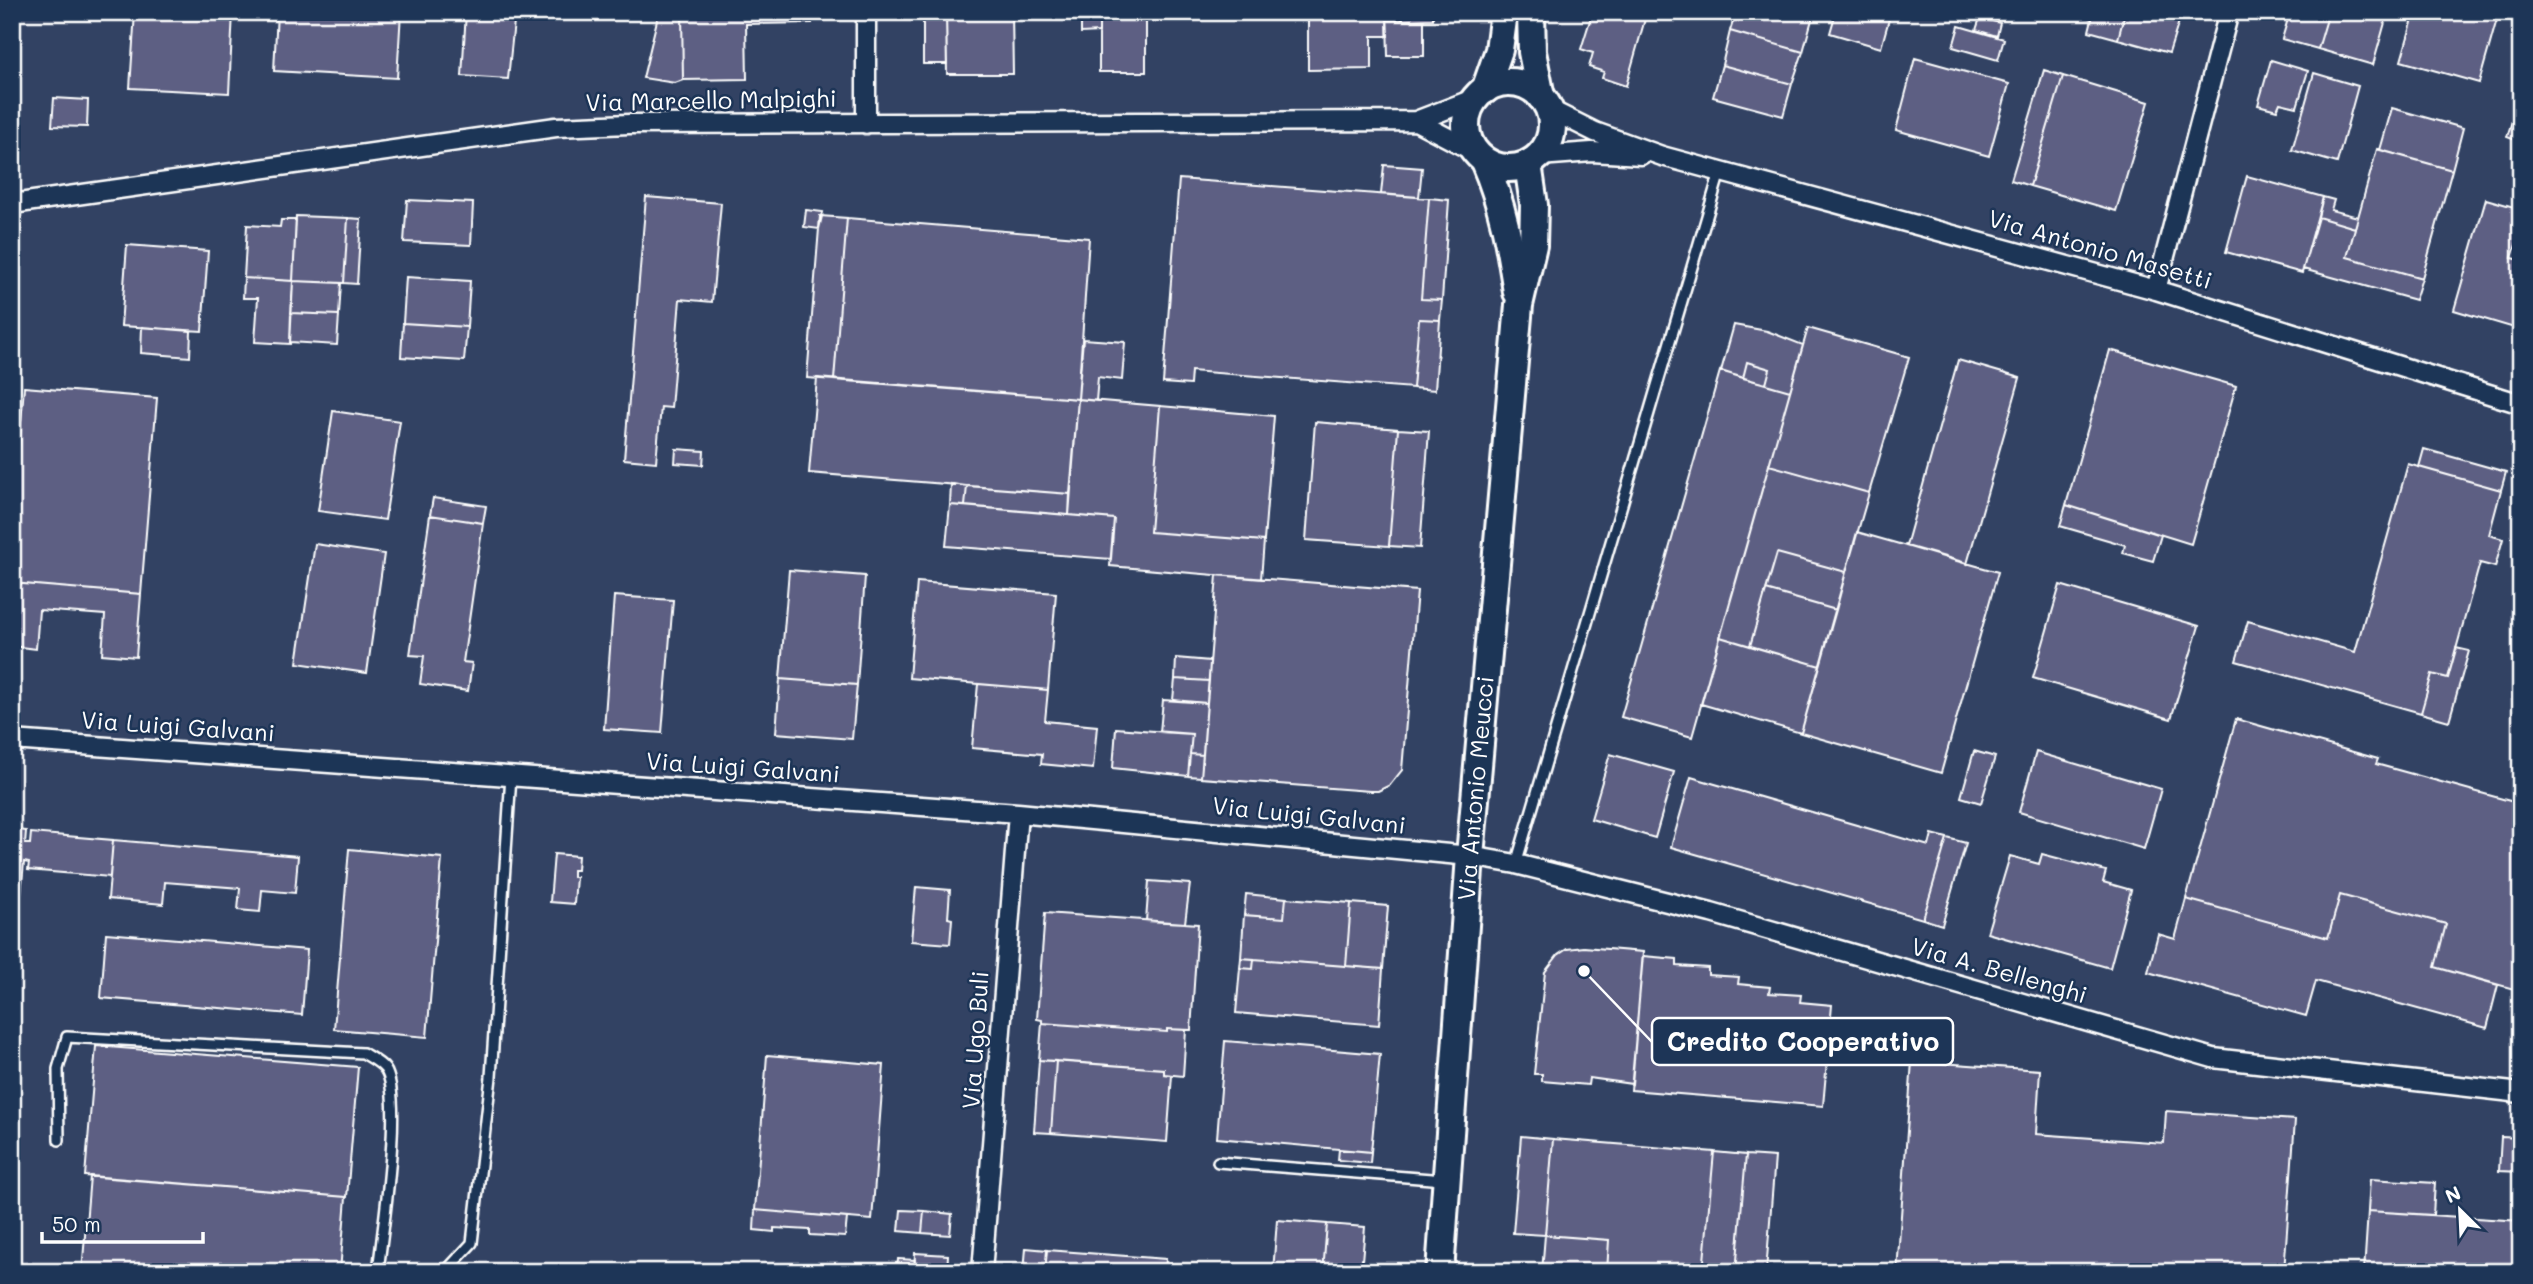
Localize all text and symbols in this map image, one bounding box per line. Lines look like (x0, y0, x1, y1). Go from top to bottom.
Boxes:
street label: Via Marcello Malpighi (585, 82, 837, 117)
street label: Via Antonio Masetti (1985, 202, 2216, 295)
street label: Via Antonio Meucci (1450, 675, 1500, 902)
street label: Via Luigi Galvani (80, 703, 276, 748)
street label: Via Luigi Galvani (645, 744, 841, 789)
street label: Via Luigi Galvani (1211, 789, 1407, 840)
street label: Via A. Bellenghi (1908, 930, 2091, 1009)
street label: Via Ugo Buli (954, 970, 995, 1110)
callout: Credito Cooperativo (1652, 1018, 1953, 1065)
text: Credito Cooperativo (1667, 1024, 1939, 1058)
north arrow (2424, 1176, 2494, 1246)
text: N (2441, 1180, 2465, 1208)
scale bar (42, 1200, 203, 1244)
text: 50 m (52, 1210, 101, 1237)

